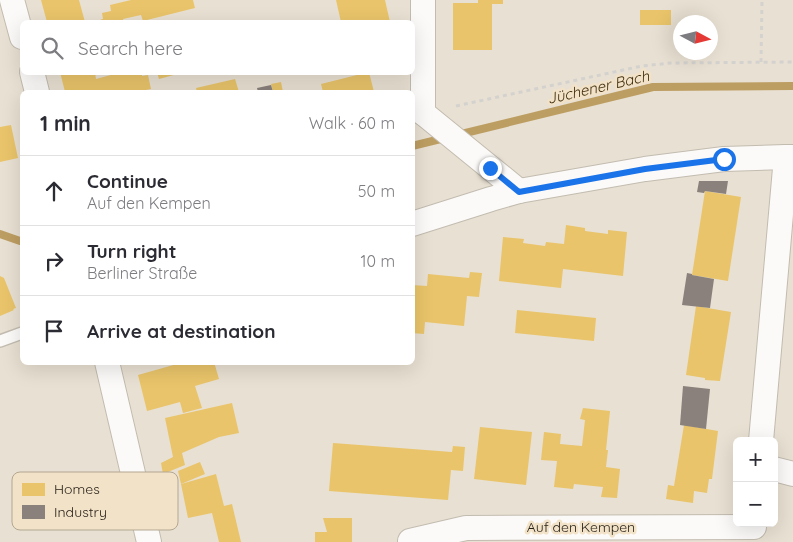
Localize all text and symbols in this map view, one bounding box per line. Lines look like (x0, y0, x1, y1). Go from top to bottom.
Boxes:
north arrow (673, 15, 718, 60)
search box (20, 20, 415, 75)
icon: search (38, 34, 66, 62)
text: Search here (78, 36, 183, 60)
water label: Jüchener Bach (545, 66, 651, 108)
text: 1 min (40, 110, 91, 136)
text: Walk · 60 m (309, 113, 395, 133)
route start (713, 148, 736, 171)
route end (479, 157, 502, 180)
text: Continue (87, 169, 168, 193)
icon: ahead (40, 177, 68, 205)
text: 50 m (358, 181, 395, 201)
text: Auf den Kempen (87, 193, 211, 213)
text: Turn right (87, 239, 176, 263)
icon: right (40, 247, 68, 275)
text: 10 m (361, 251, 395, 271)
text: Berliner Straße (87, 263, 197, 283)
icon: arrive (40, 317, 68, 345)
text: Arrive at destination (87, 319, 276, 343)
map controls (733, 437, 778, 527)
button: + (733, 437, 778, 482)
legend (12, 472, 178, 530)
text: Homes (54, 480, 100, 498)
button: − (733, 482, 778, 527)
text: Industry (54, 503, 107, 521)
street label: Auf den Kempen (527, 518, 635, 536)

